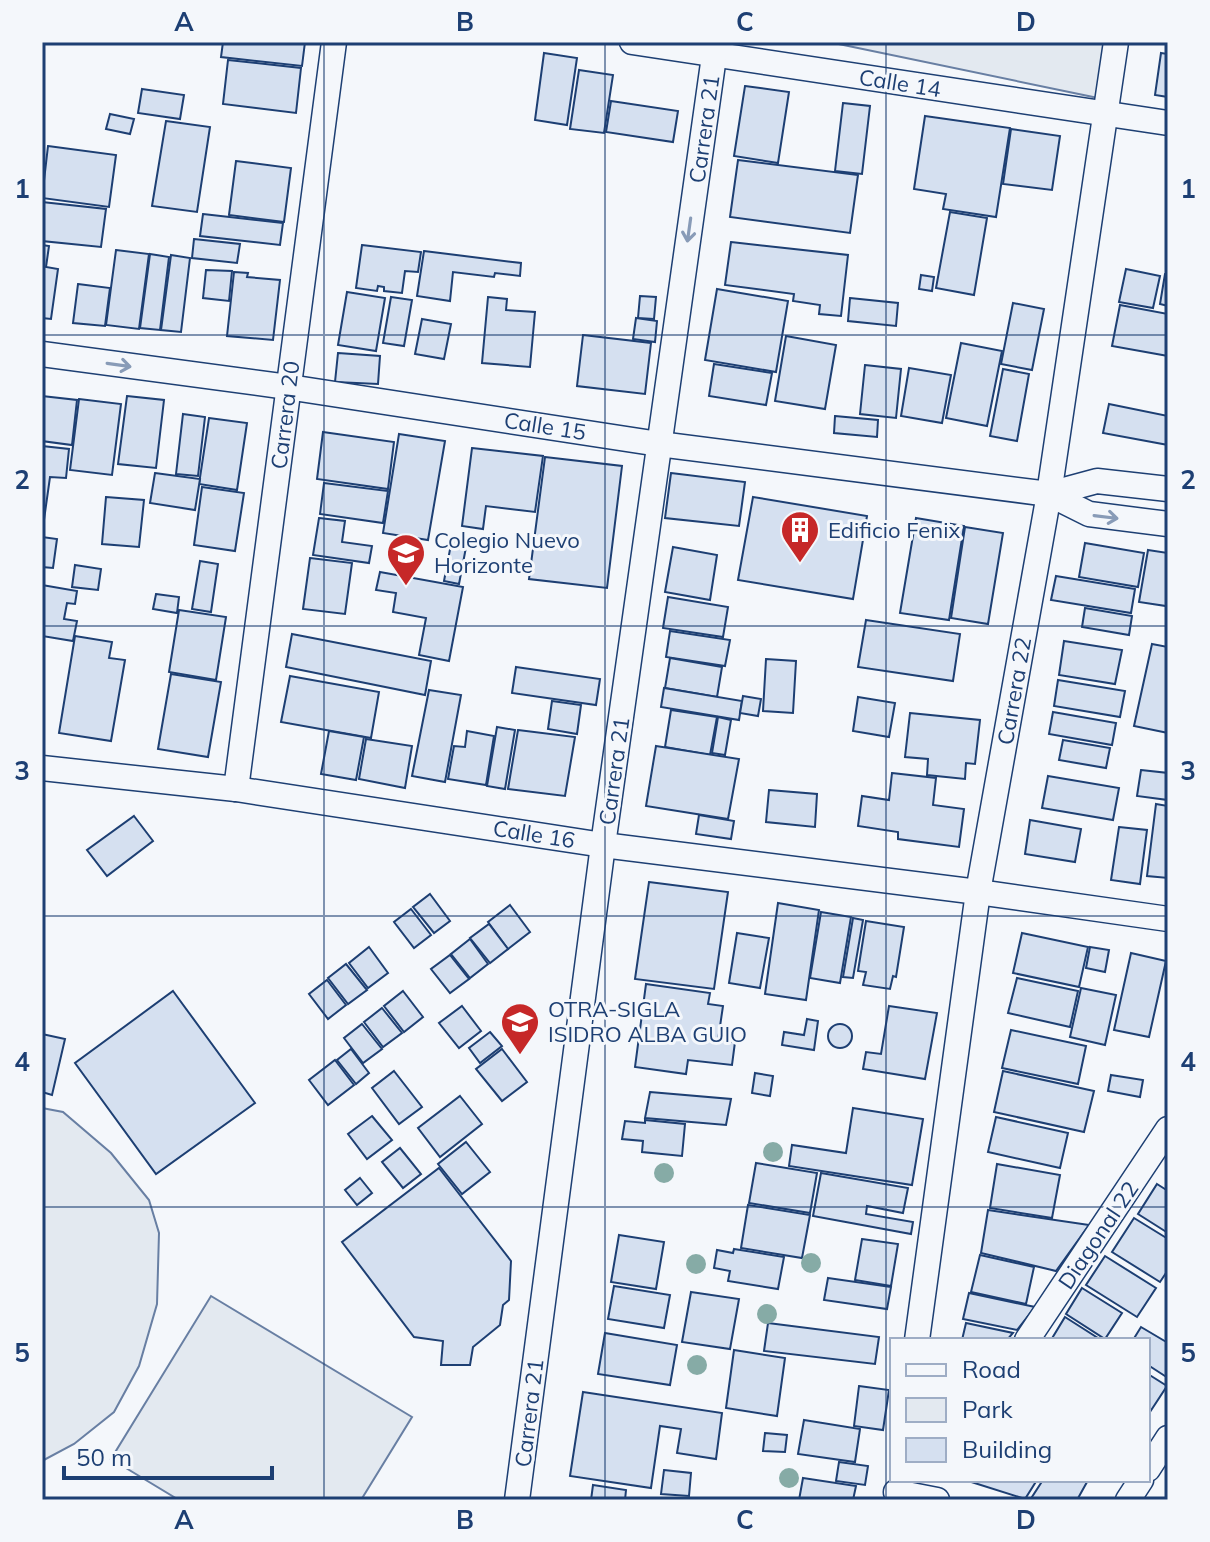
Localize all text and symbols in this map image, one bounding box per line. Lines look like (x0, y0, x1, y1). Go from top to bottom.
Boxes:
text: A (174, 5, 194, 38)
text: B (456, 5, 474, 38)
text: C (736, 5, 754, 38)
text: D (1016, 5, 1036, 38)
street label: Calle 14 (857, 63, 943, 103)
street label: Carrera 21 (683, 73, 725, 185)
text: 1 (14, 172, 30, 205)
text: 1 (1180, 172, 1196, 205)
one-way arrow (681, 217, 696, 242)
one-way arrow (106, 358, 131, 373)
street label: Carrera 20 (264, 359, 306, 471)
street label: Calle 15 (502, 406, 588, 446)
text: 2 (14, 463, 30, 496)
text: 2 (1180, 463, 1196, 496)
building icon: Edificio Fenix (779, 509, 821, 564)
one-way arrow (1092, 509, 1119, 524)
place label: Edificio Fenix (828, 516, 960, 544)
place label: Colegio Nuevo Horizonte (434, 526, 580, 579)
school or university icon: Colegio Nuevo Horizonte (385, 532, 427, 587)
street label: Carrera 22 (991, 635, 1037, 747)
street label: Carrera 21 (593, 715, 635, 827)
text: 3 (14, 754, 30, 787)
text: 3 (1180, 754, 1196, 787)
street label: Calle 16 (491, 814, 577, 854)
place label: OTRA-SIGLA ISIDRO ALBA GUIO (548, 995, 747, 1048)
school or university icon: OTRA-SIGLA ISIDRO ALBA GUIO (499, 1001, 541, 1056)
text: 4 (14, 1045, 30, 1078)
text: 4 (1180, 1045, 1196, 1078)
street label: Diagonal 22 (1052, 1176, 1144, 1294)
text: 5 (14, 1336, 30, 1369)
text: 5 (1180, 1336, 1196, 1369)
legend (890, 1338, 1150, 1482)
text: Road (962, 1354, 1021, 1384)
street label: Carrera 21 (508, 1357, 550, 1469)
text: Park (962, 1394, 1013, 1424)
scale bar (64, 1430, 272, 1480)
text: Building (962, 1434, 1052, 1464)
text: 50 m (76, 1442, 132, 1472)
text: A (174, 1503, 194, 1536)
text: B (456, 1503, 474, 1536)
text: C (736, 1503, 754, 1536)
text: D (1016, 1503, 1036, 1536)

